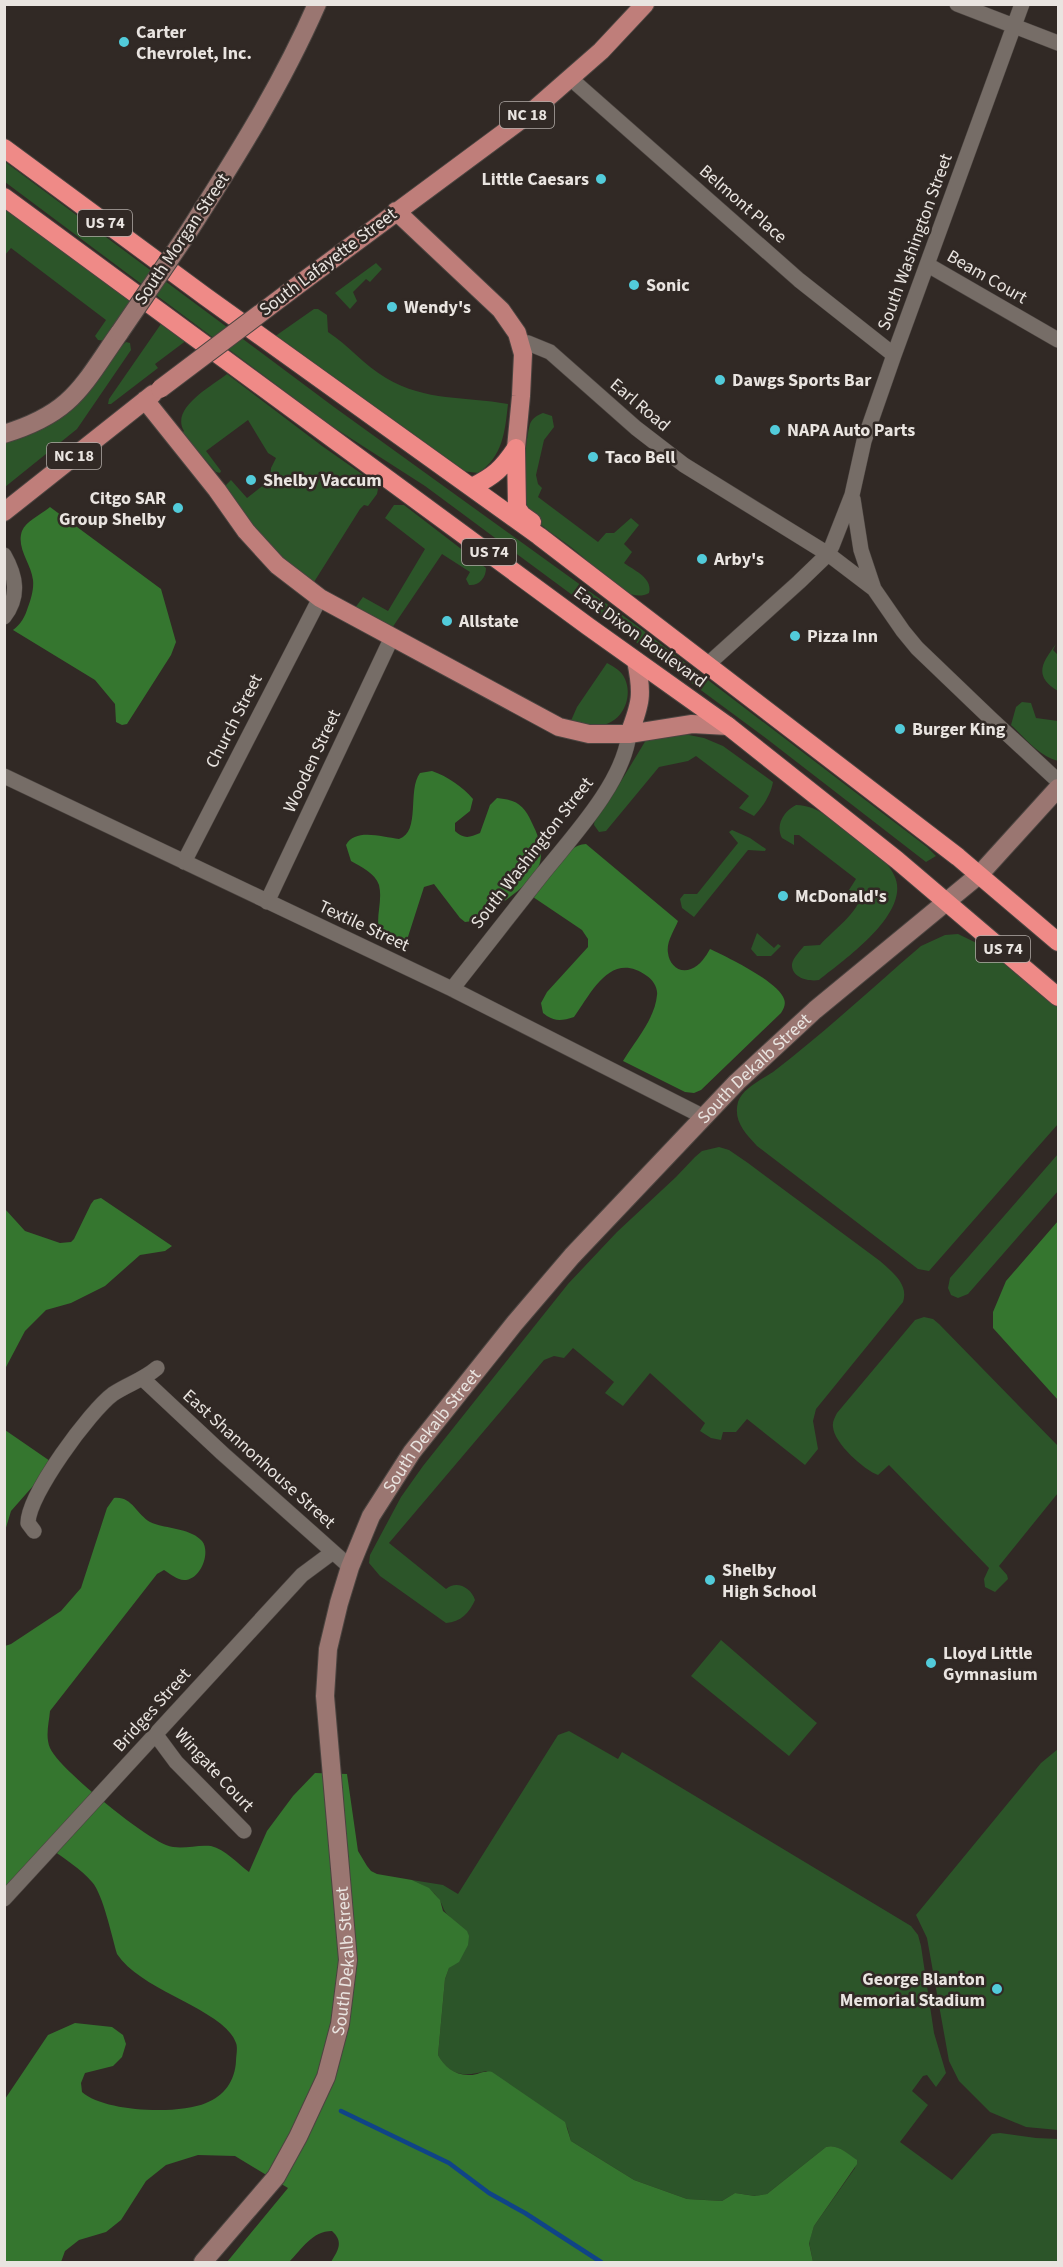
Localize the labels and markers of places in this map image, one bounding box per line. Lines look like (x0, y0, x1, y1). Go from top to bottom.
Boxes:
place label: Carter Chevrolet, Inc. (136, 20, 252, 66)
marker: Carter Chevrolet, Inc. (117, 35, 131, 49)
place label: Little Caesars (481, 167, 589, 192)
marker: Little Caesars (594, 172, 608, 186)
place label: Sonic (646, 273, 690, 298)
marker: Sonic (627, 278, 641, 292)
place label: Wendy's (404, 295, 471, 320)
marker: Wendy's (385, 300, 399, 314)
place label: Dawgs Sports Bar (732, 368, 872, 393)
marker: Dawgs Sports Bar (713, 373, 727, 387)
place label: NAPA Auto Parts (787, 418, 915, 443)
marker: NAPA Auto Parts (768, 423, 782, 437)
place label: Taco Bell (605, 445, 675, 470)
marker: Taco Bell (586, 450, 600, 464)
place label: Shelby Vaccum (263, 468, 382, 493)
marker: Shelby Vaccum (244, 473, 258, 487)
place label: Citgo SAR Group Shelby (59, 486, 167, 532)
marker: Citgo SAR Group Shelby (171, 501, 185, 515)
place label: Arby's (713, 547, 764, 572)
marker: Arby's (695, 552, 709, 566)
place label: Allstate (458, 609, 519, 634)
marker: Allstate (440, 614, 454, 628)
place label: Pizza Inn (807, 624, 878, 649)
marker: Pizza Inn (788, 629, 802, 643)
place label: Burger King (912, 717, 1006, 742)
marker: Burger King (893, 722, 907, 736)
place label: McDonald's (795, 884, 887, 909)
marker: McDonald's (776, 889, 790, 903)
place label: Shelby High School (722, 1558, 816, 1604)
marker: Shelby High School (703, 1573, 717, 1587)
place label: Lloyd Little Gymnasium (943, 1641, 1038, 1687)
marker: Lloyd Little Gymnasium (924, 1656, 938, 1670)
place label: George Blanton Memorial Stadium (840, 1967, 985, 2013)
marker: George Blanton Memorial Stadium (990, 1982, 1004, 1996)

